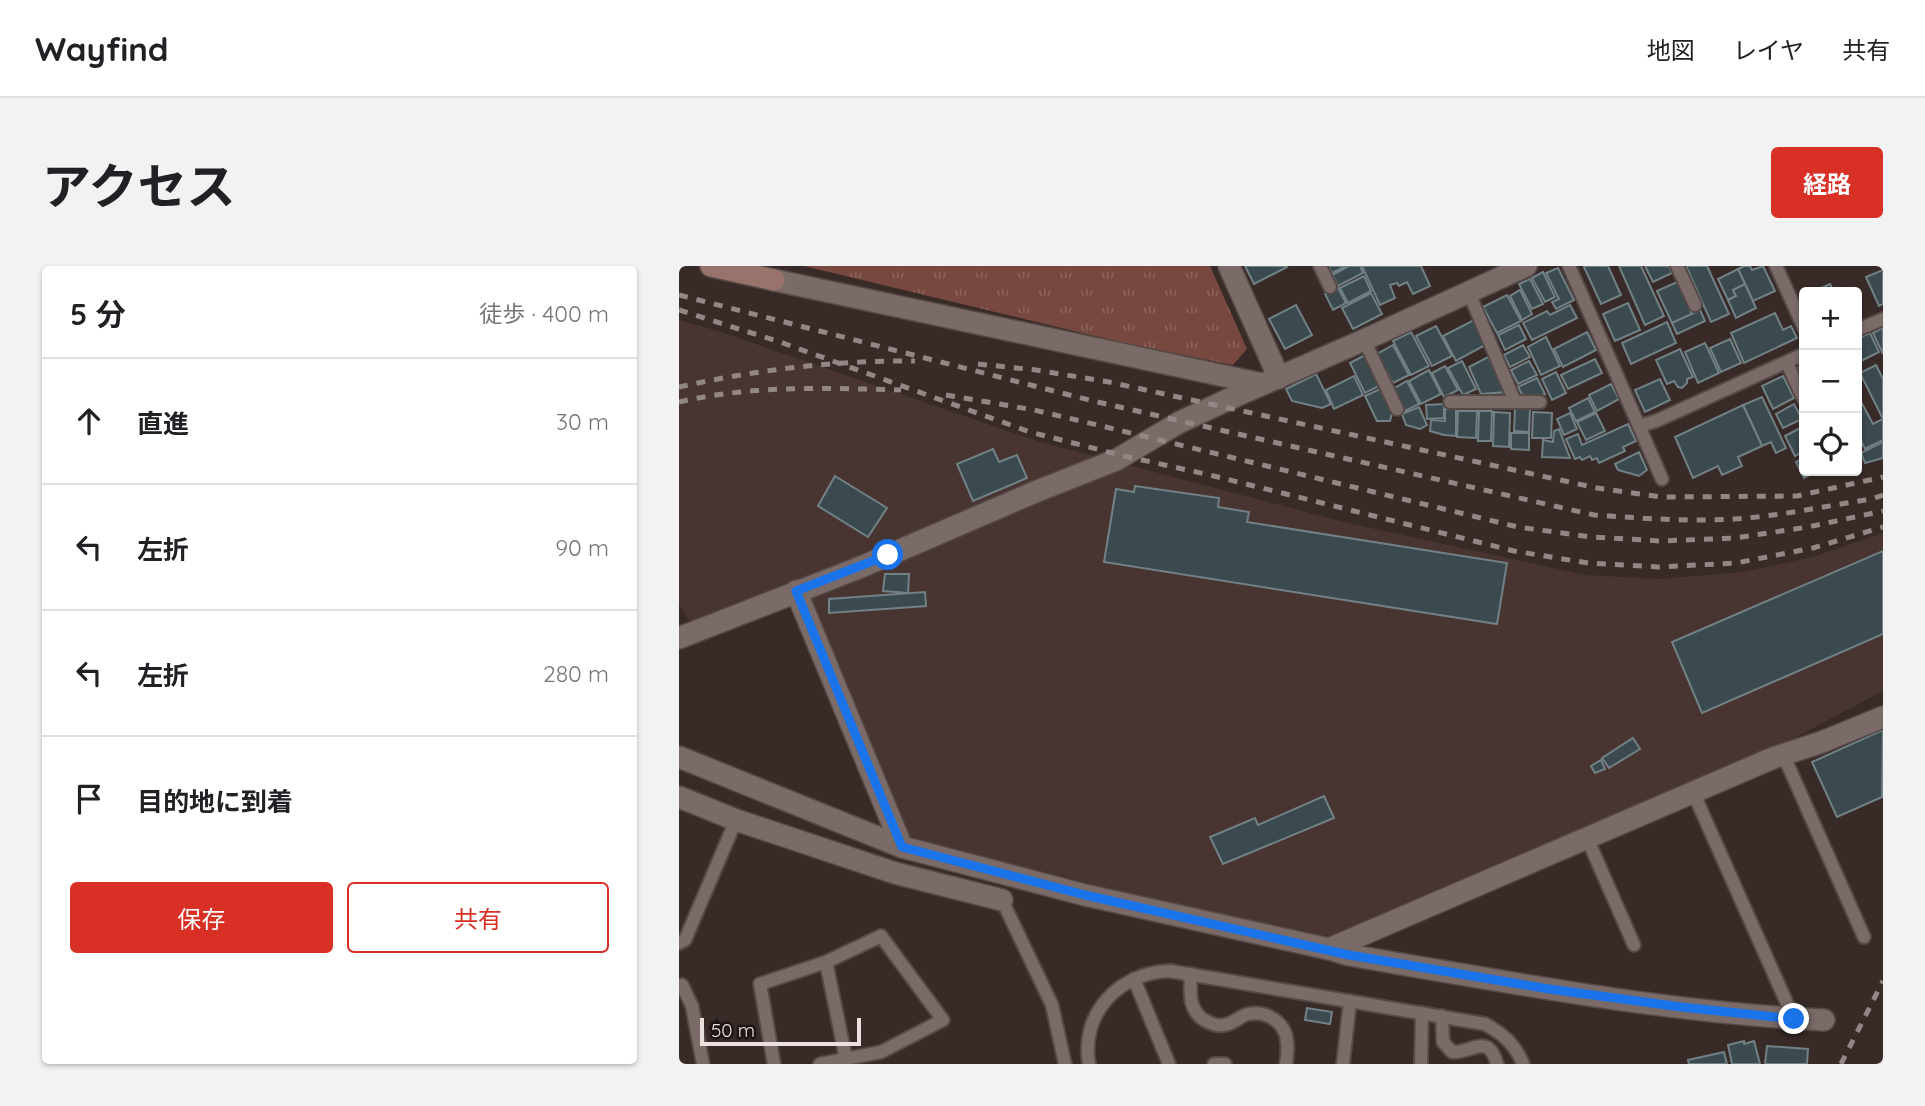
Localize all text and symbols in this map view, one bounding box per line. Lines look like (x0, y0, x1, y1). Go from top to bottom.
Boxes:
text: Wayfind (35, 28, 169, 69)
text: 地図 (1647, 35, 1695, 65)
text: レイヤ (1733, 35, 1804, 65)
text: 共有 (1842, 35, 1890, 65)
button: 経路 (1771, 147, 1883, 218)
text: アクセス (42, 155, 236, 216)
map controls (1799, 287, 1862, 476)
button: + (1799, 287, 1862, 350)
text: 5 分 (70, 295, 126, 333)
text: 徒歩 · 400 m (479, 299, 609, 328)
button: − (1799, 350, 1862, 413)
icon: ahead (70, 402, 108, 440)
text: 直進 (137, 407, 189, 440)
text: 30 m (556, 407, 609, 436)
button: locate (1799, 413, 1862, 476)
icon: left (70, 528, 108, 566)
text: 左折 (137, 533, 189, 566)
text: 90 m (555, 533, 609, 562)
route start (872, 539, 903, 570)
icon: left (70, 654, 108, 692)
text: 左折 (137, 659, 189, 692)
text: 280 m (543, 659, 609, 688)
icon: arrive (70, 780, 108, 818)
text: 目的地に到着 (137, 785, 293, 818)
button: 保存 (70, 882, 333, 953)
button: 共有 (347, 882, 609, 953)
route end (1778, 1003, 1809, 1034)
scale bar (700, 1015, 861, 1047)
text: 50 m (711, 1018, 755, 1042)

